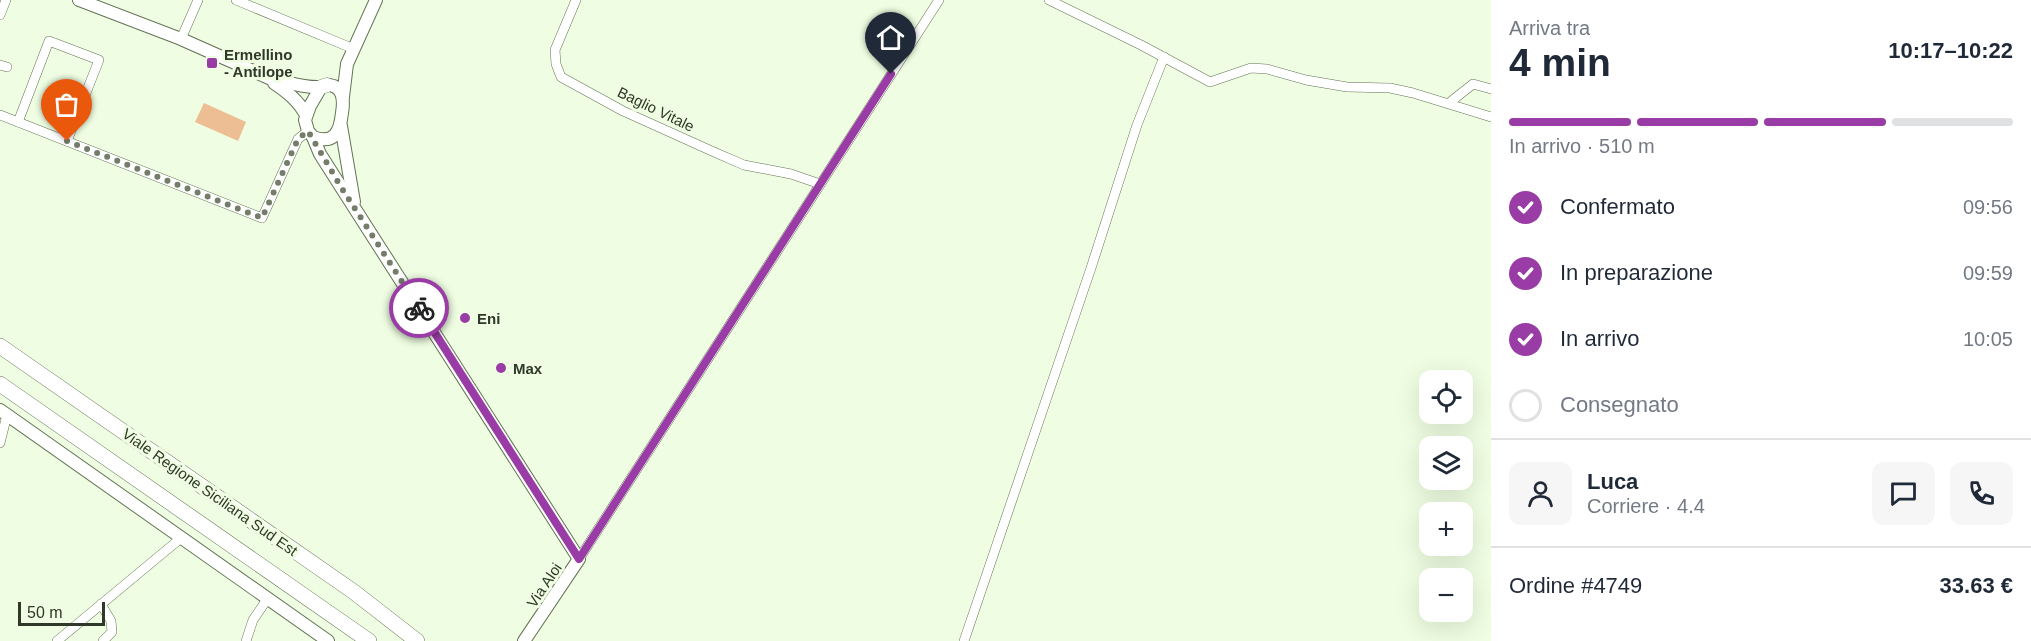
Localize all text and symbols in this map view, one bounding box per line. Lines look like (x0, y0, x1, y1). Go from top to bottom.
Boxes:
pin (865, 12, 916, 74)
text: Arriva tra (1509, 17, 1590, 39)
icon: home (874, 21, 907, 54)
text: 10:17–10:22 (1888, 38, 2013, 63)
text: 4 min (1509, 41, 1611, 84)
place label: Ermellino - Antilope (224, 46, 293, 80)
marker: Ermellino - Antilope (205, 56, 219, 70)
pin (41, 79, 92, 141)
street label: Baglio Vitale (615, 83, 697, 135)
icon: bag (50, 88, 83, 121)
text: In arrivo · 510 m (1509, 135, 1655, 157)
icon: check (1509, 191, 1542, 224)
text: Confermato (1560, 194, 1675, 219)
text: 09:56 (1963, 196, 2013, 218)
icon: check (1509, 257, 1542, 290)
text: In preparazione (1560, 260, 1713, 285)
text: 09:59 (1963, 262, 2013, 284)
courier (389, 278, 449, 338)
icon: bike (403, 292, 436, 325)
place label: Eni (477, 310, 500, 327)
marker: Eni (458, 311, 472, 325)
icon: check (1509, 323, 1542, 356)
text: In arrivo (1560, 326, 1639, 351)
text: 10:05 (1963, 328, 2013, 350)
place label: Max (513, 360, 543, 377)
marker: Max (494, 361, 508, 375)
map controls (1419, 370, 1473, 622)
button: locate (1419, 370, 1473, 424)
text: Consegnato (1560, 392, 1679, 417)
street label: Viale Regione Siciliana Sud Est (119, 425, 302, 560)
button: layers (1419, 436, 1473, 490)
button: person (1509, 462, 1572, 525)
button: chat (1872, 462, 1935, 525)
button: phone (1950, 462, 2013, 525)
text: Luca (1587, 469, 1638, 494)
text: Corriere · 4.4 (1587, 495, 1705, 517)
button: + (1419, 502, 1473, 556)
street label: Via Aloi (523, 560, 565, 610)
button: − (1419, 568, 1473, 622)
text: Ordine #4749 (1509, 573, 1642, 598)
text: 33.63 € (1940, 573, 2013, 598)
scale bar (18, 599, 105, 626)
text: 50 m (27, 604, 63, 621)

